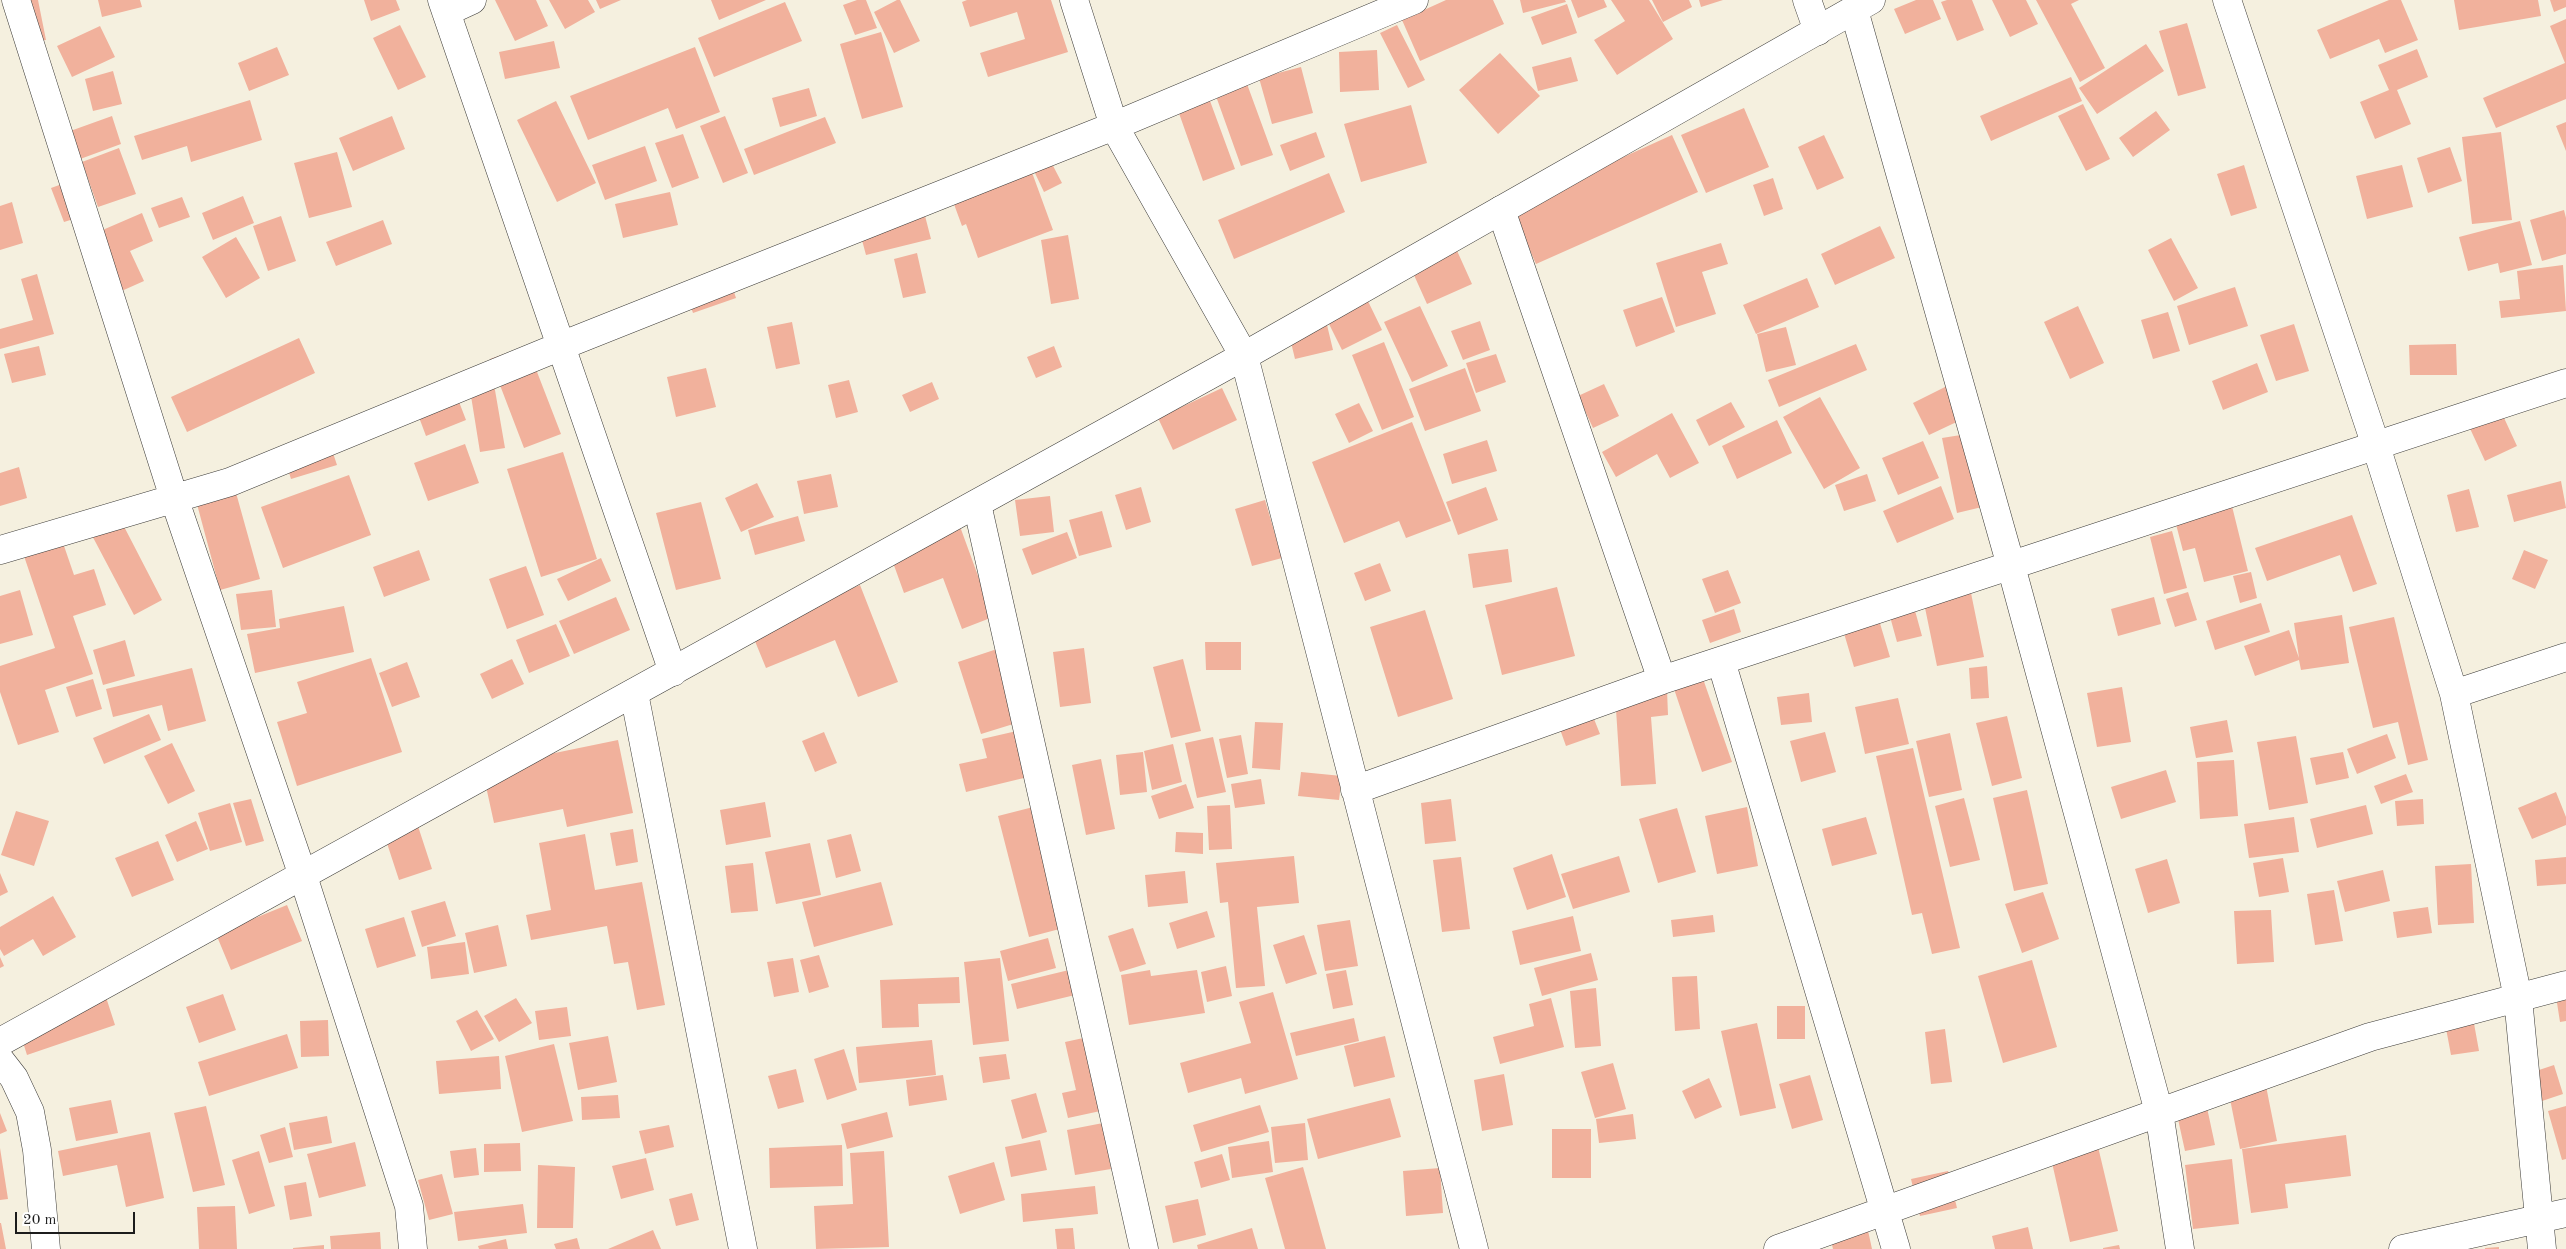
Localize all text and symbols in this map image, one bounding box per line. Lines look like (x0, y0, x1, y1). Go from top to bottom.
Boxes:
scale bar (18, 1202, 138, 1234)
text: 20 m (23, 1213, 57, 1228)

